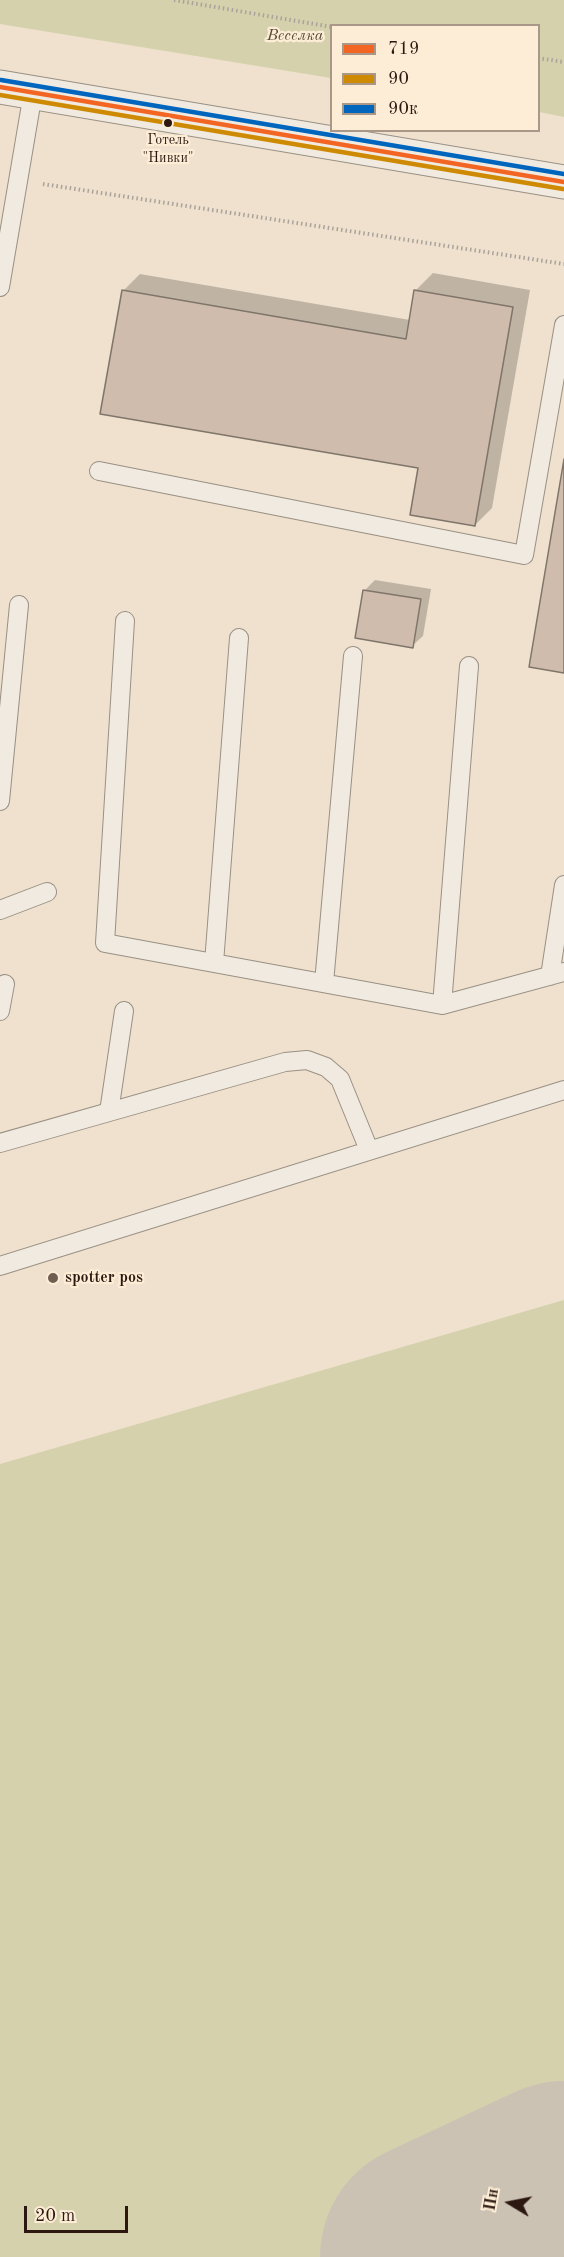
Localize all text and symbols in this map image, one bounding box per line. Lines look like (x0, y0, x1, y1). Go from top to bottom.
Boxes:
legend (330, 24, 540, 132)
park label: Веселка (267, 26, 323, 46)
text: 719 (388, 40, 419, 58)
text: 90 (388, 70, 409, 88)
text: 90к (388, 100, 418, 118)
marker: Готель "Нивки" (162, 117, 174, 129)
place label: Готель "Нивки" (143, 132, 193, 164)
place label: spotter pos (65, 1268, 143, 1288)
marker: spotter pos (46, 1271, 60, 1285)
north arrow (480, 2173, 540, 2233)
text: Пн (482, 2188, 502, 2212)
scale bar (27, 2194, 130, 2232)
text: 20 m (35, 2207, 75, 2225)

